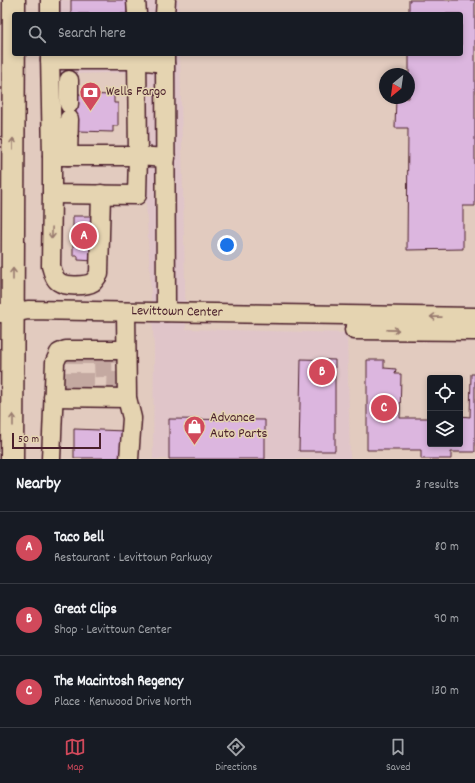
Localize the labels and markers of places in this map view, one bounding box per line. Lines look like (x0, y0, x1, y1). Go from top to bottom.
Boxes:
bank icon: Wells Fargo (77, 79, 103, 112)
place label: Wells Fargo (106, 82, 166, 102)
pin: A (71, 221, 97, 251)
pin: B (309, 357, 335, 387)
pin: C (371, 393, 397, 423)
place label: Advance Auto Parts (210, 408, 268, 444)
shop icon: Advance Auto Parts (182, 413, 208, 446)

